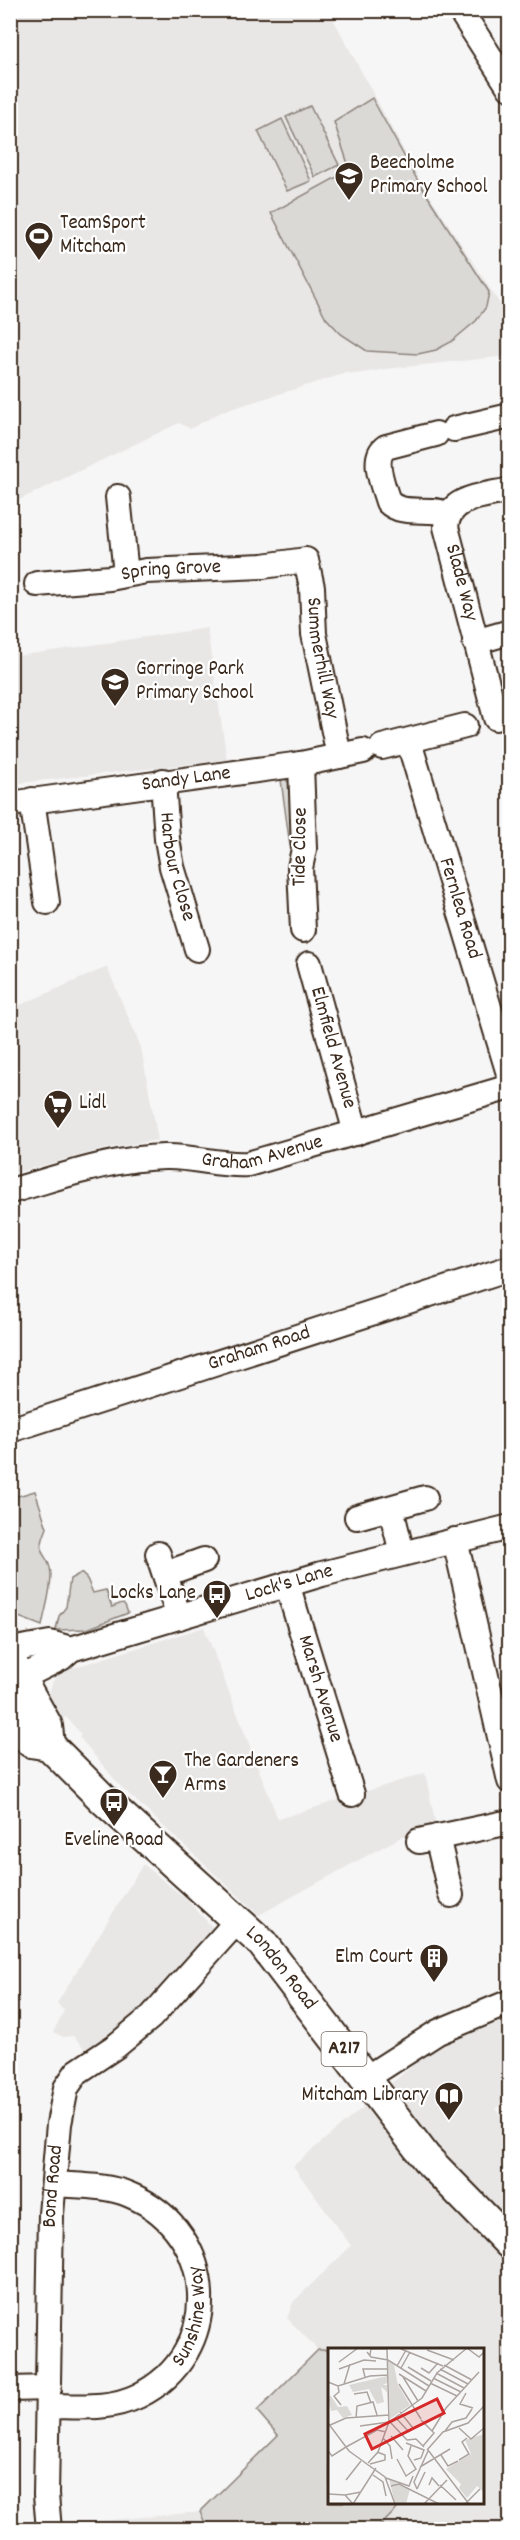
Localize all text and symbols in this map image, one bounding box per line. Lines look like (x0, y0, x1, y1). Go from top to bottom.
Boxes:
place label: Beecholme Primary School (370, 149, 488, 203)
school or university icon: Beecholme Primary School (333, 160, 365, 202)
place label: TeamSport Mitcham (60, 209, 146, 263)
sports icon: TeamSport Mitcham (23, 220, 55, 262)
street label: Slade Way (436, 541, 485, 625)
street label: Spring Grove (119, 553, 222, 590)
street label: Summerhill Way (297, 597, 346, 722)
place label: Gorringe Park Primary School (136, 655, 254, 709)
school or university icon: Gorringe Park Primary School (99, 666, 131, 708)
street label: Sandy Lane (140, 759, 233, 801)
street label: Tide Close (285, 807, 317, 887)
street label: Harbour Close (150, 811, 203, 925)
street label: Fernlea Road (430, 854, 489, 963)
street label: Elmfield Avenue (301, 984, 364, 1112)
supermarket icon: Lidl (42, 1088, 74, 1130)
place label: Lidl (79, 1089, 106, 1119)
street label: Graham Avenue (199, 1128, 327, 1179)
street label: Graham Road (204, 1319, 314, 1380)
street label: Lock's Lane (242, 1557, 336, 1611)
bus stop icon: Locks Lane (201, 1578, 233, 1620)
place label: Locks Lane (110, 1579, 196, 1609)
street label: Marsh Avenue (289, 1632, 350, 1746)
place label: The Gardeners Arms (184, 1747, 299, 1801)
bar icon: The Gardeners Arms (147, 1758, 179, 1800)
bus stop icon: Eveline Road (98, 1786, 130, 1828)
place label: Eveline Road (64, 1826, 164, 1856)
street label: London Road (238, 1919, 324, 2017)
building icon: Elm Court (418, 1942, 450, 1984)
place label: Elm Court (335, 1943, 413, 1973)
road number: A217 (322, 2032, 366, 2066)
library icon: Mitcham Library (433, 2080, 465, 2122)
place label: Mitcham Library (301, 2081, 428, 2111)
street label: Bond Road (36, 2144, 72, 2228)
street label: Sunshine Way (165, 2262, 215, 2374)
inset map (328, 2348, 484, 2504)

